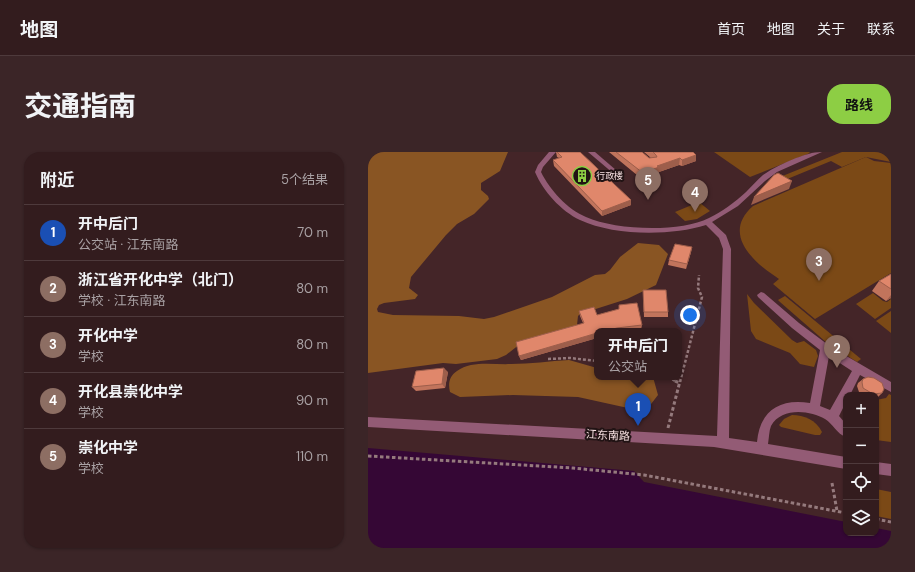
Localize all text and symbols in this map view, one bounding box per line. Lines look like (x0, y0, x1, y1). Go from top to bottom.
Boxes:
text: 地图 (20, 17, 58, 42)
text: 首页 (717, 20, 745, 38)
text: 地图 (767, 20, 795, 38)
text: 关于 (817, 20, 845, 38)
text: 联系 (867, 20, 895, 38)
button: 路线 (827, 84, 891, 124)
text: 交通指南 (24, 88, 136, 125)
building icon: 行政楼 (571, 165, 593, 187)
pin: 5 (635, 167, 661, 200)
text: 附近 (40, 169, 74, 191)
place label: 行政楼 (596, 170, 623, 182)
text: 5个结果 (281, 171, 328, 188)
pin: 4 (682, 179, 708, 212)
text: 开中后门 (78, 214, 138, 234)
text: 1 (51, 224, 55, 241)
text: 70 m (297, 224, 328, 241)
text: 公交站 · 江东南路 (78, 236, 179, 253)
pin: 3 (806, 248, 832, 281)
text: 浙江省开化中学（北门） (78, 270, 243, 290)
text: 2 (49, 280, 57, 297)
text: 80 m (296, 280, 328, 297)
text: 学校 · 江东南路 (78, 292, 166, 309)
your location (680, 305, 700, 325)
text: 开化中学 (78, 326, 138, 346)
popup (594, 328, 682, 380)
pin: 2 (824, 335, 850, 368)
text: 3 (49, 336, 57, 353)
text: 80 m (296, 336, 328, 353)
text: 开中后门 (608, 336, 668, 356)
text: 学校 (78, 348, 104, 365)
text: 公交站 (608, 358, 647, 375)
text: 开化县崇化中学 (78, 382, 183, 402)
text: 4 (49, 392, 57, 409)
text: 90 m (296, 392, 328, 409)
map controls (843, 392, 879, 536)
button: + (843, 392, 879, 428)
pin: 1 (625, 393, 651, 426)
text: 学校 (78, 404, 104, 421)
street label: 江东南路 (586, 427, 630, 443)
button: − (843, 428, 879, 464)
text: 崇化中学 (78, 438, 138, 458)
text: 5 (49, 448, 57, 465)
text: 110 m (296, 448, 328, 465)
text: 学校 (78, 460, 104, 477)
button: locate (843, 464, 879, 500)
button: layers (843, 500, 879, 536)

